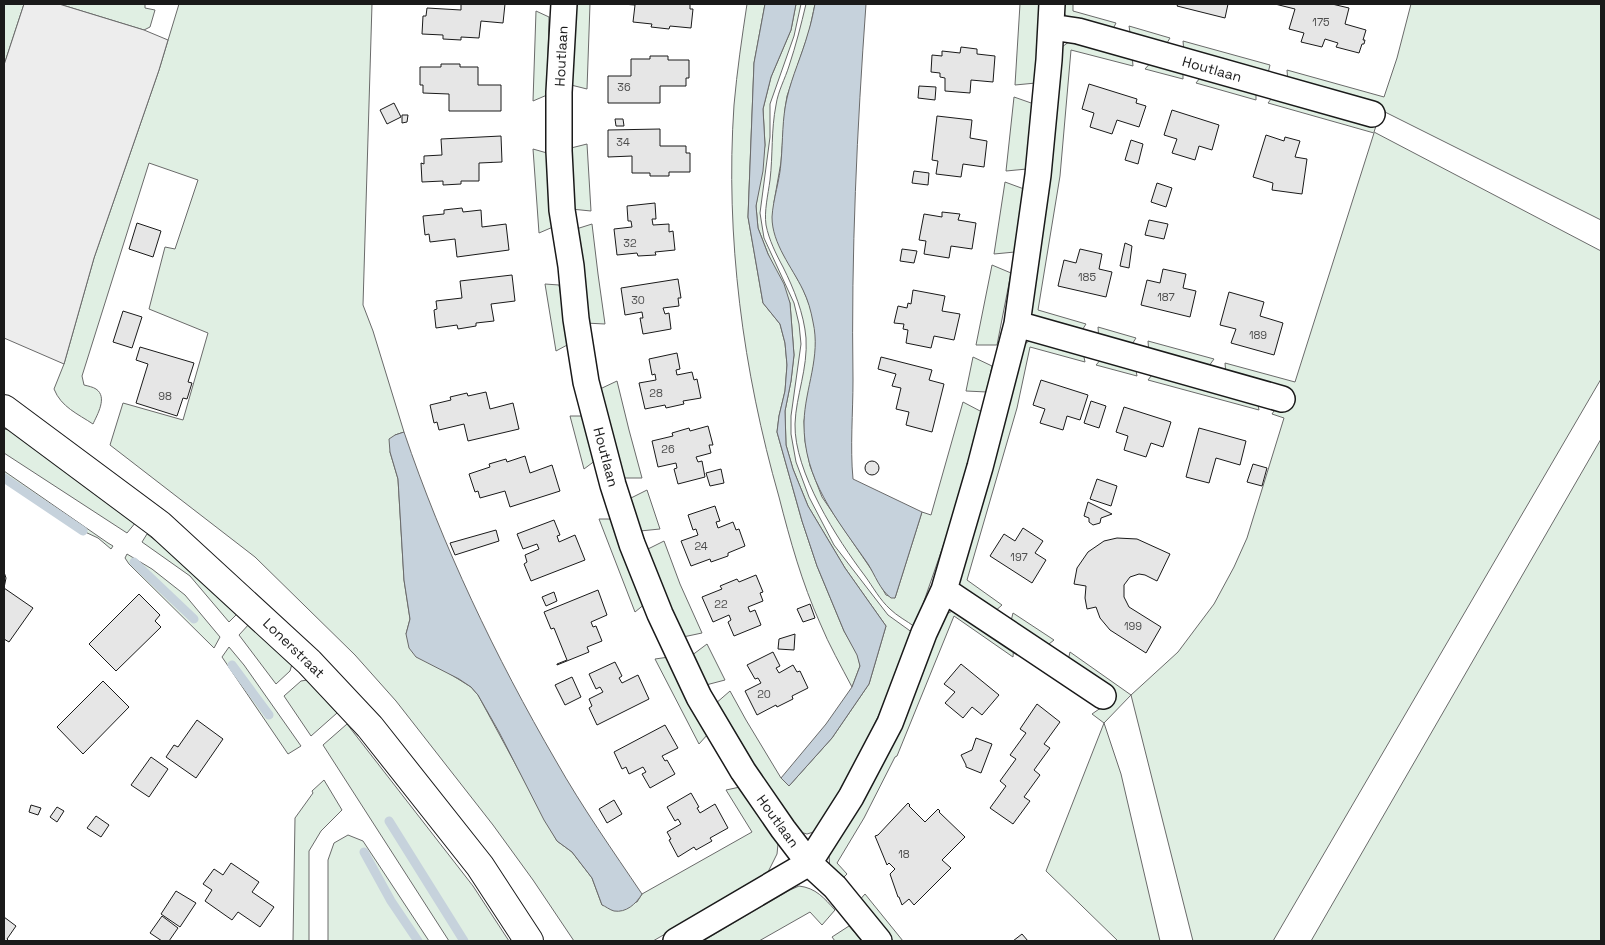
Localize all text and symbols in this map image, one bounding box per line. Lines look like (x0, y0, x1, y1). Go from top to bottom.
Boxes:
house number: 175 (1312, 15, 1330, 29)
street label: Houtlaan (550, 25, 572, 87)
street label: Houtlaan (1180, 52, 1244, 86)
house number: 36 (617, 80, 631, 94)
house number: 34 (616, 135, 630, 149)
house number: 32 (623, 236, 637, 250)
house number: 185 (1078, 270, 1096, 284)
house number: 187 (1157, 290, 1175, 304)
house number: 30 (631, 293, 645, 307)
house number: 189 (1249, 328, 1267, 342)
house number: 28 (649, 386, 663, 400)
house number: 98 (158, 389, 172, 403)
street label: Houtlaan (589, 425, 623, 489)
house number: 26 (661, 442, 675, 456)
house number: 24 (694, 539, 708, 553)
house number: 197 (1010, 550, 1028, 564)
house number: 22 (714, 597, 728, 611)
street label: Lonerstraat (259, 614, 329, 682)
house number: 199 (1124, 619, 1142, 633)
house number: 20 (757, 687, 771, 701)
street label: Houtlaan (753, 791, 803, 851)
house number: 18 (898, 847, 910, 861)

